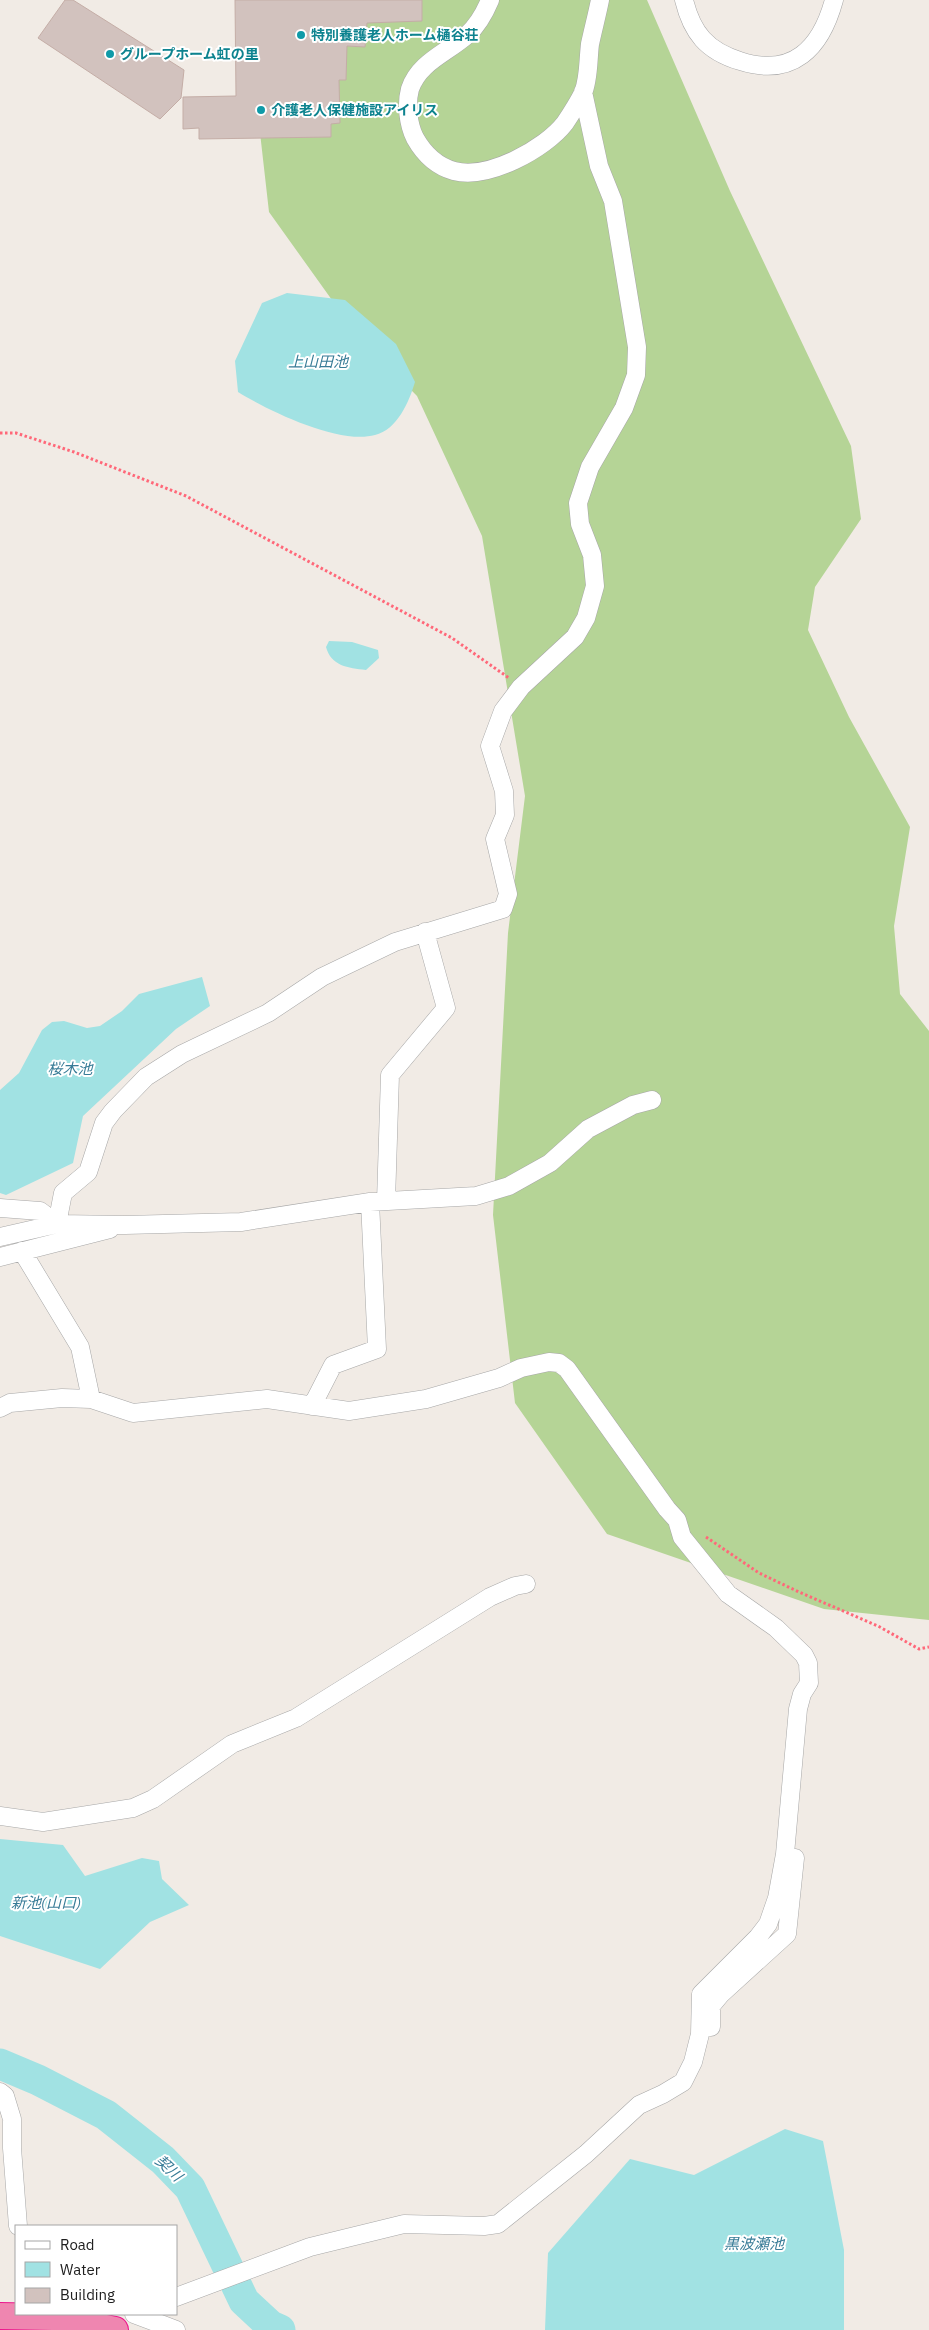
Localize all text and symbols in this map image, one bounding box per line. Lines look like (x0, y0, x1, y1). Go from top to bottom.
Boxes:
place label: 特別養護老人ホーム樋谷荘 (311, 26, 479, 44)
marker: 特別養護老人ホーム樋谷荘 (295, 29, 307, 41)
place label: グループホーム虹の里 (120, 45, 259, 63)
marker: グループホーム虹の里 (104, 48, 116, 60)
place label: 介護老人保健施設アイリス (271, 101, 438, 119)
marker: 介護老人保健施設アイリス (255, 104, 267, 116)
water label: 上山田池 (288, 352, 350, 371)
water label: 桜木池 (47, 1059, 94, 1078)
water label: 新池(山口) (11, 1893, 81, 1912)
water label: 契川 (152, 2151, 188, 2187)
legend (15, 2225, 178, 2315)
water label: 黒波瀬池 (724, 2234, 786, 2253)
text: Road (60, 2235, 95, 2254)
text: Water (60, 2260, 101, 2279)
text: Building (60, 2285, 115, 2304)

